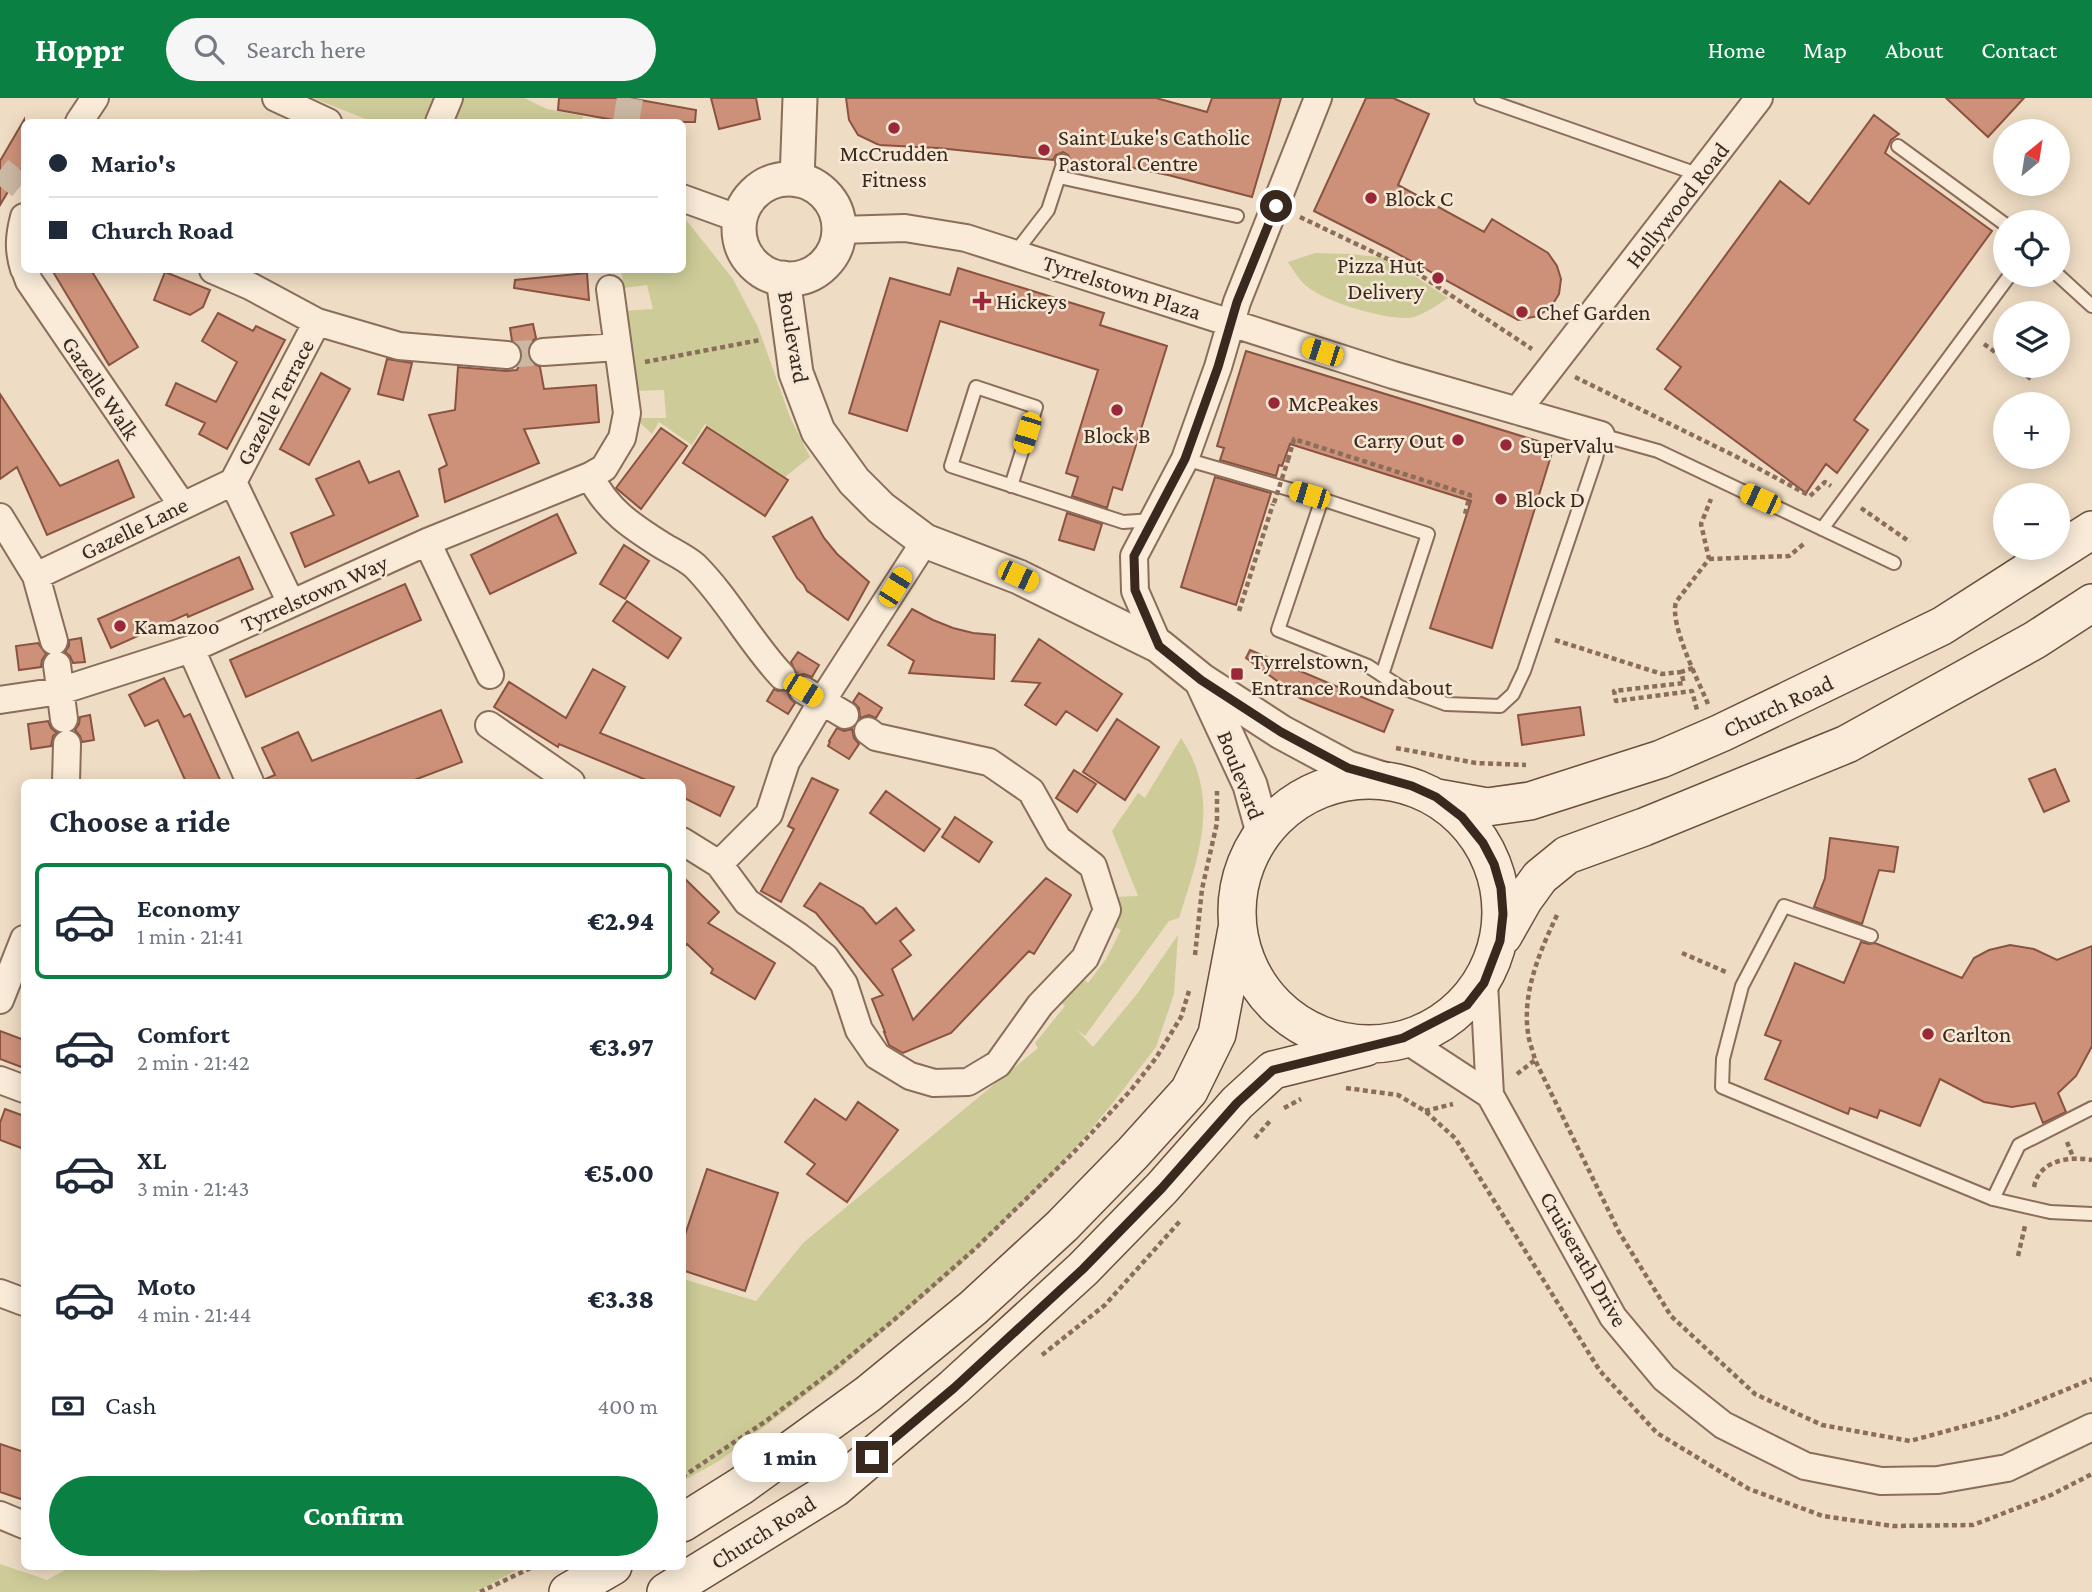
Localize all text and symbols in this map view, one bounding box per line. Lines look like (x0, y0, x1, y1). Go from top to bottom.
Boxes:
search box (166, 18, 656, 81)
icon: search (190, 30, 228, 68)
text: Hoppr (35, 31, 124, 68)
text: Search here (246, 35, 366, 64)
text: Home (1708, 36, 1765, 63)
text: Map (1803, 36, 1847, 63)
text: About (1885, 36, 1943, 63)
text: Contact (1981, 36, 2057, 63)
north arrow (1993, 119, 2070, 196)
map controls (1993, 119, 2070, 560)
marker: McCrudden Fitness (886, 120, 902, 136)
place label: Saint Luke's Catholic Pastoral Centre (1058, 124, 1250, 176)
street label: Hollywood Road (1620, 137, 1734, 273)
place label: McCrudden Fitness (839, 140, 949, 192)
marker: Saint Luke's Catholic Pastoral Centre (1036, 142, 1052, 158)
text: Mario's (91, 149, 176, 178)
place label: Block C (1385, 185, 1453, 211)
route start (1260, 190, 1292, 222)
marker: Block C (1363, 190, 1379, 206)
button: locate (1993, 210, 2070, 287)
text: Church Road (91, 216, 234, 245)
street label: Tyrrelstown Plaza (1039, 249, 1205, 325)
place label: Pizza Hut Delivery (1337, 252, 1424, 304)
marker: Pizza Hut Delivery (1430, 270, 1446, 286)
place label: Hickeys (996, 288, 1067, 314)
street label: Boulevard (773, 289, 815, 385)
marker: Hickeys (974, 293, 990, 309)
place label: Chef Garden (1536, 299, 1651, 325)
button: layers (1993, 301, 2070, 378)
marker: Chef Garden (1514, 304, 1530, 320)
street label: Gazelle Walk (57, 331, 145, 445)
street label: Gazelle Terrace (231, 334, 319, 470)
car (1299, 336, 1346, 368)
place label: McPeakes (1288, 390, 1378, 416)
button: + (1993, 392, 2070, 469)
marker: McPeakes (1266, 395, 1282, 411)
marker: Block B (1109, 402, 1125, 418)
car (1011, 410, 1044, 456)
place label: Block B (1083, 422, 1151, 448)
place label: Carry Out (1353, 427, 1444, 453)
marker: Carry Out (1450, 432, 1466, 448)
place label: SuperValu (1520, 432, 1614, 458)
marker: SuperValu (1498, 437, 1514, 453)
car (1286, 479, 1333, 511)
car (1737, 481, 1784, 517)
button: − (1993, 483, 2070, 560)
place label: Block D (1515, 486, 1585, 512)
street label: Gazelle Lane (76, 491, 192, 565)
marker: Block D (1493, 491, 1509, 507)
street label: Tyrrelstown Way (237, 549, 392, 637)
car (995, 558, 1042, 594)
car (875, 564, 916, 610)
place label: Kamazoo (134, 613, 219, 639)
marker: Kamazoo (112, 618, 128, 634)
place label: Tyrrelstown, Entrance Roundabout (1251, 648, 1453, 700)
marker: Tyrrelstown, Entrance Roundabout (1229, 666, 1245, 682)
street label: Church Road (1719, 669, 1837, 743)
car (780, 670, 827, 710)
street label: Boulevard (1212, 727, 1270, 823)
text: Choose a ride (49, 803, 230, 839)
icon: car (53, 890, 116, 953)
text: Economy (137, 894, 240, 923)
text: €2.94 (587, 907, 654, 936)
text: 1 min · 21:41 (137, 923, 243, 949)
icon: car (53, 1016, 116, 1079)
text: Comfort (137, 1020, 230, 1049)
place label: Carlton (1942, 1021, 2011, 1047)
marker: Carlton (1920, 1026, 1936, 1042)
text: €3.97 (590, 1033, 654, 1062)
text: 2 min · 21:42 (137, 1049, 250, 1075)
icon: car (53, 1142, 116, 1205)
text: XL (137, 1146, 166, 1175)
text: €5.00 (584, 1159, 654, 1188)
text: 3 min · 21:43 (137, 1175, 250, 1201)
street label: Cruiserath Drive (1535, 1187, 1633, 1331)
icon: car (53, 1268, 116, 1331)
text: Moto (137, 1272, 196, 1301)
text: €3.38 (588, 1285, 654, 1314)
text: 4 min · 21:44 (137, 1301, 251, 1327)
icon: cash (49, 1387, 87, 1425)
text: Cash (105, 1391, 156, 1420)
text: 400 m (597, 1393, 658, 1419)
callout: 1 min (732, 1432, 848, 1482)
route end (856, 1441, 888, 1473)
text: 1 min (763, 1444, 817, 1470)
button: Confirm (49, 1476, 658, 1556)
street label: Church Road (706, 1490, 820, 1574)

